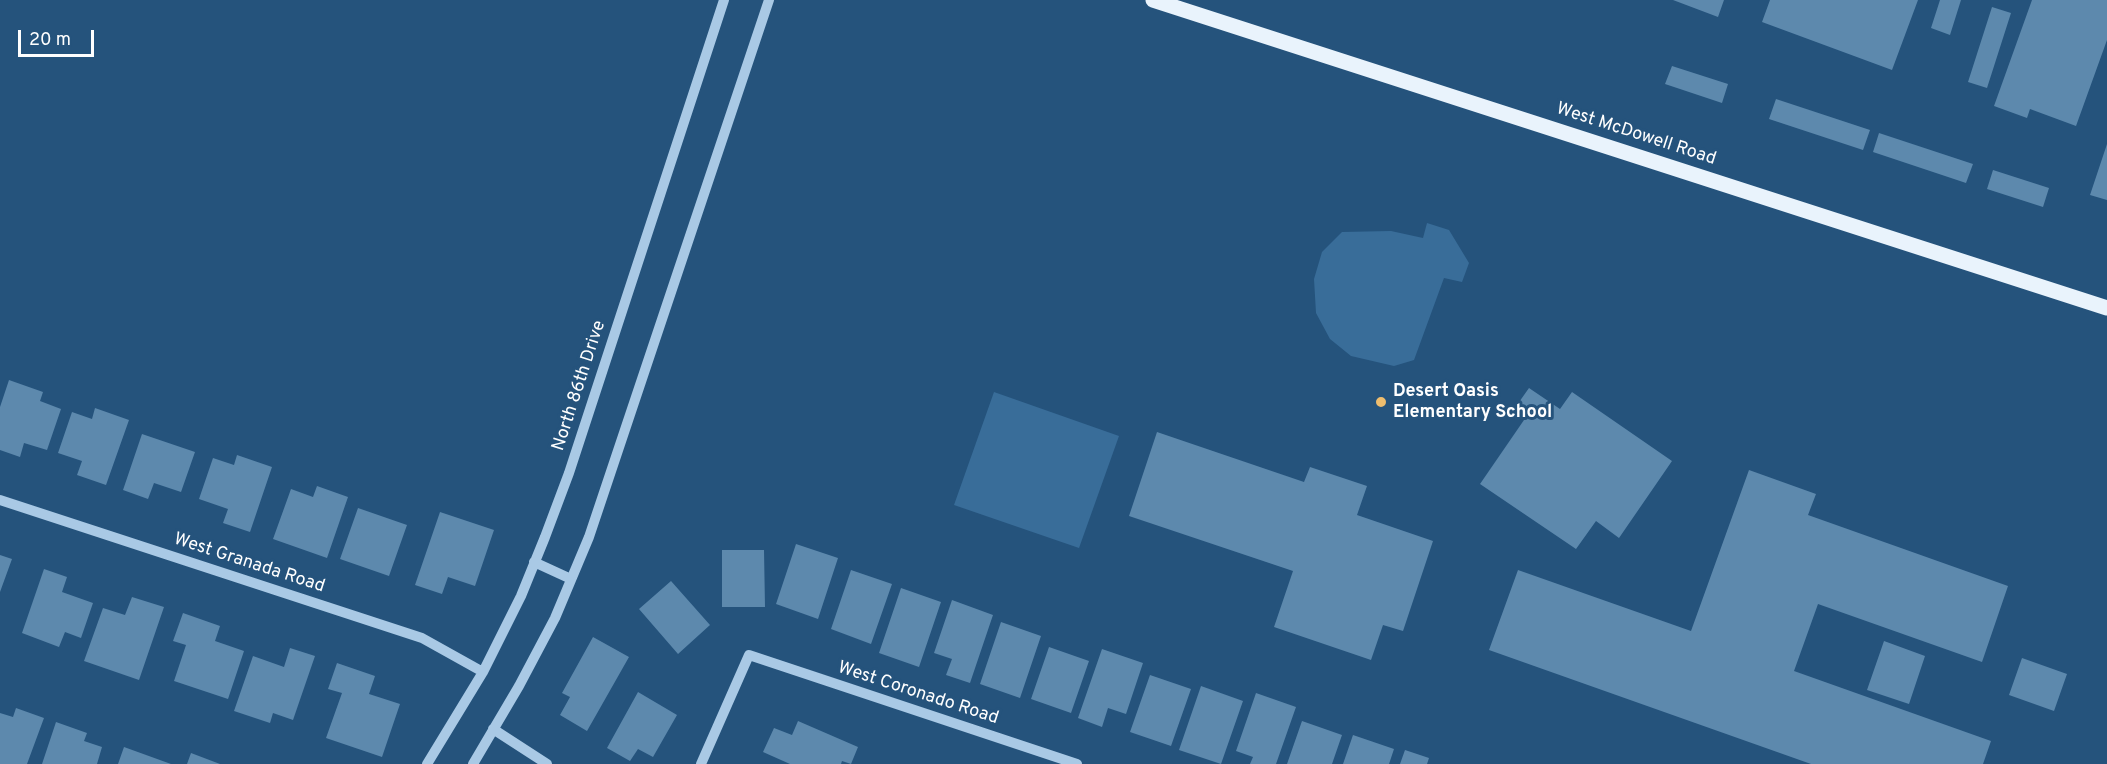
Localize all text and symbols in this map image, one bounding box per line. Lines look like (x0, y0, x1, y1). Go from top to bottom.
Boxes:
scale bar (21, 18, 98, 56)
text: 20 m (29, 29, 71, 52)
street label: West McDowell Road (1553, 99, 1719, 171)
street label: North 86th Drive (549, 318, 611, 454)
place label: Desert Oasis Elementary School (1393, 381, 1552, 424)
marker: Desert Oasis Elementary School (1374, 395, 1388, 409)
street label: West Granada Road (171, 529, 327, 599)
street label: West Coronado Road (835, 658, 1001, 730)

